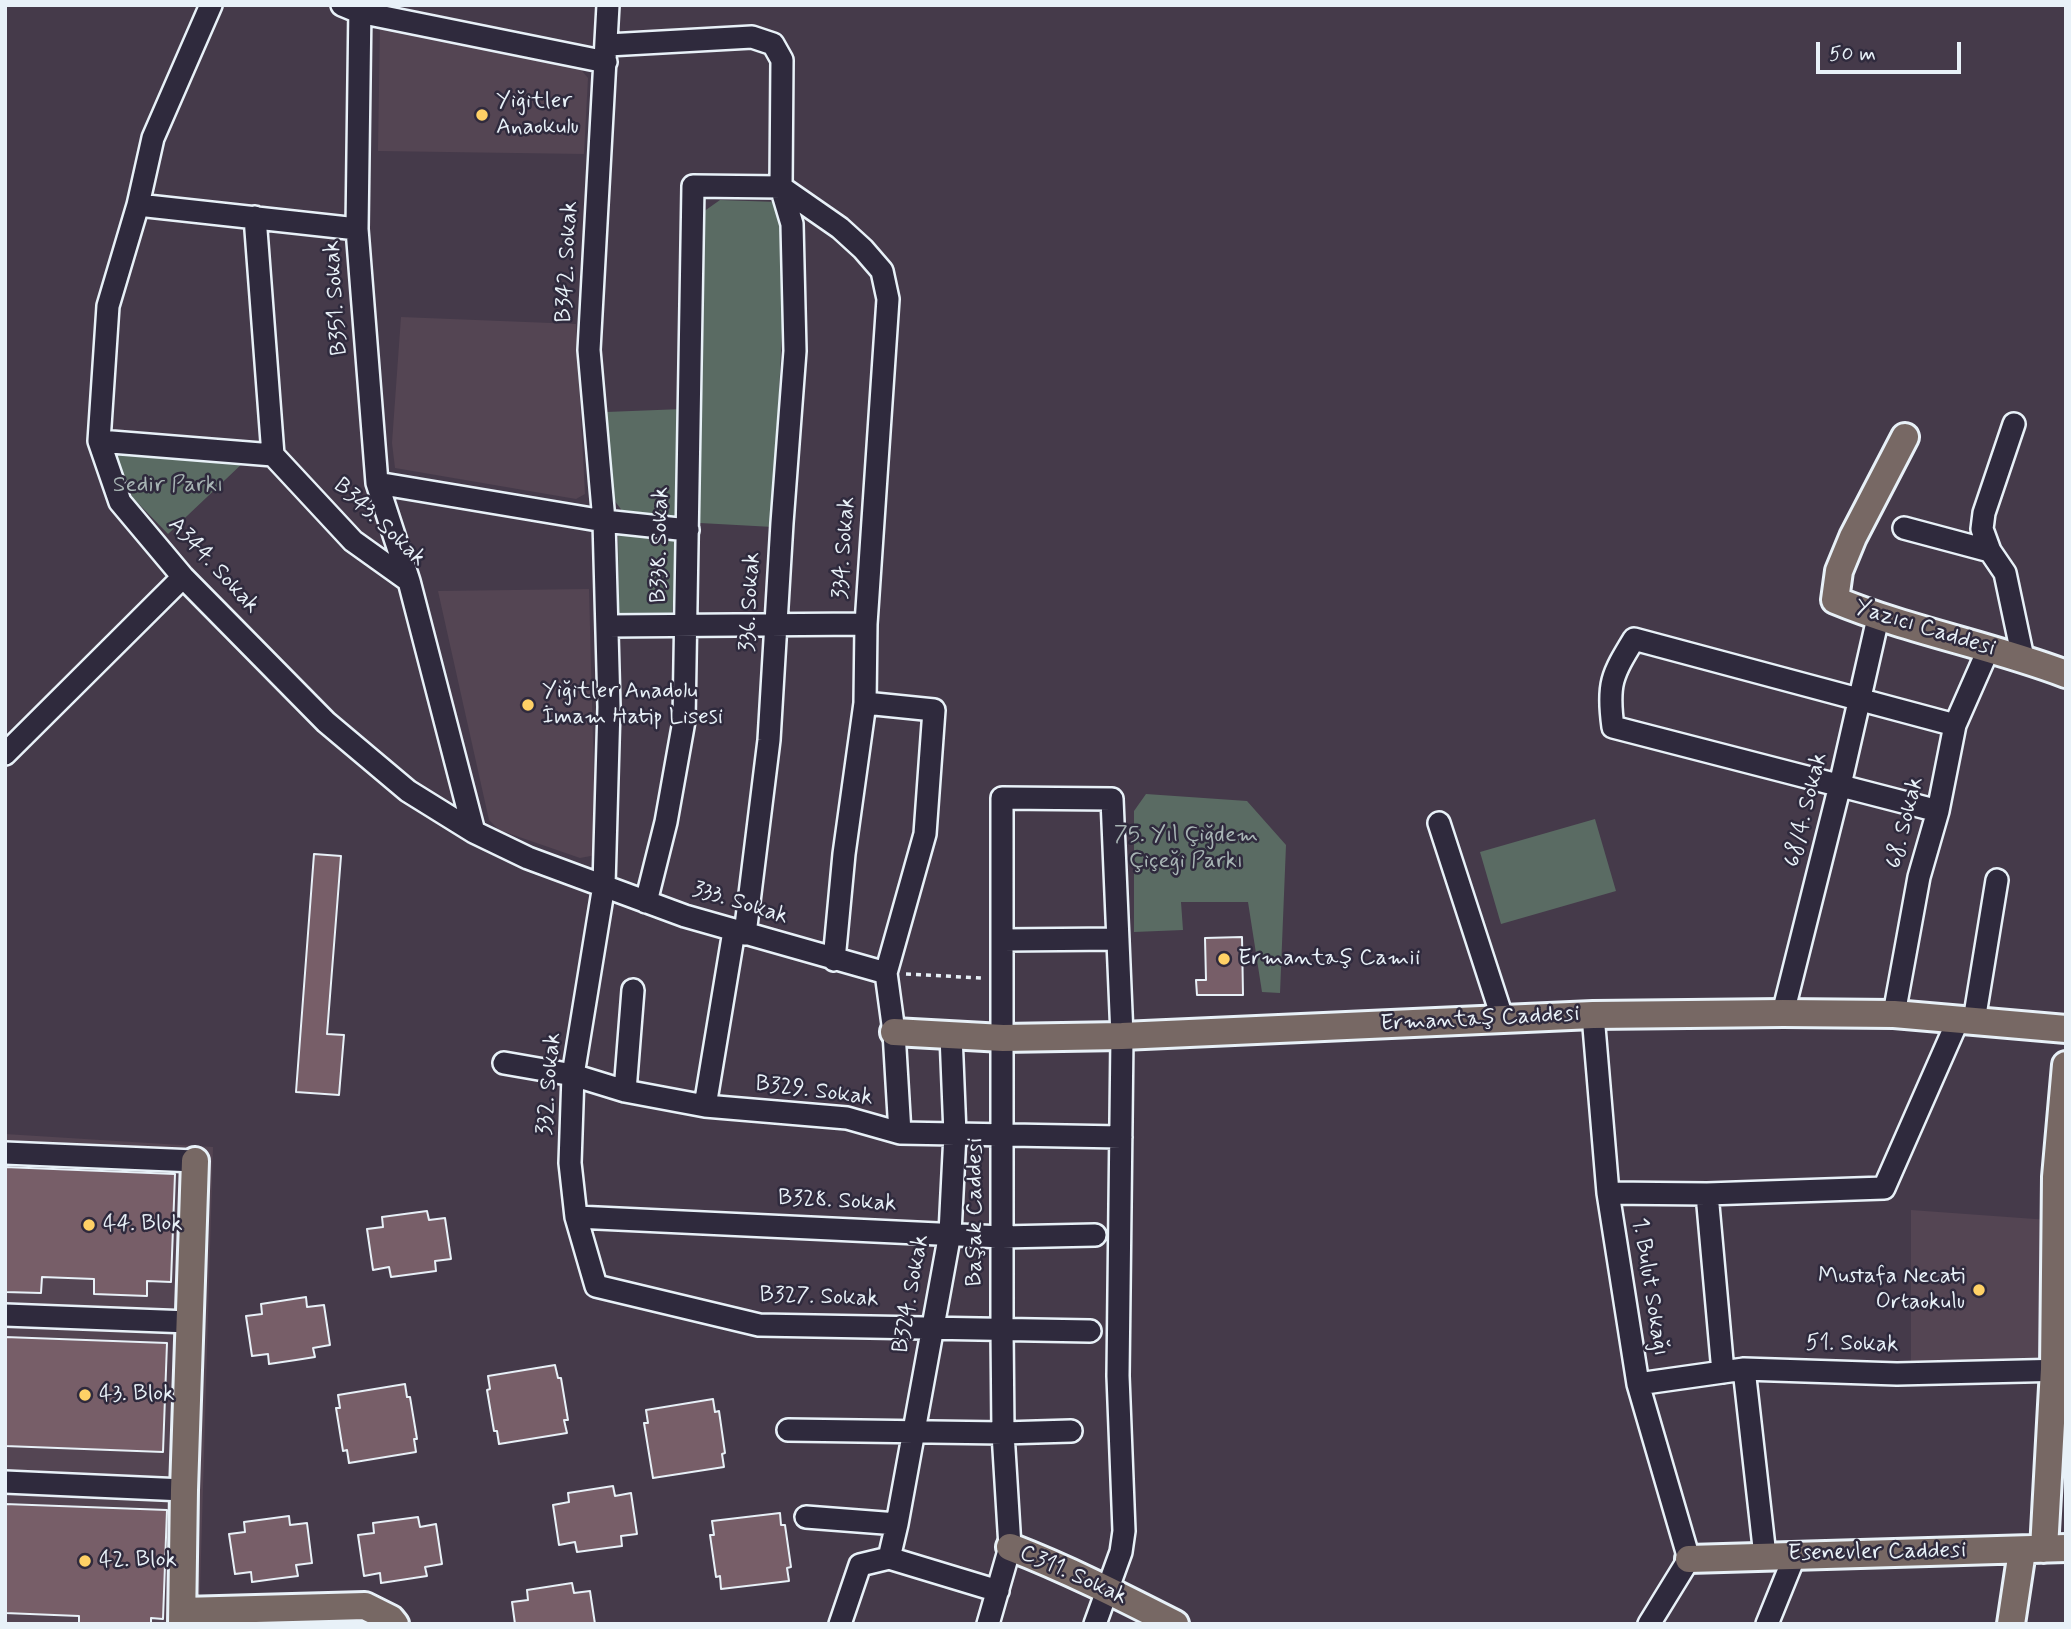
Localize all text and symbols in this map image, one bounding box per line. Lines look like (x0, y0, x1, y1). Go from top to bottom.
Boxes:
scale bar (1819, 28, 1964, 72)
text: 50 m (1829, 40, 1876, 68)
place label: Yiğitler Anaokulu (496, 88, 579, 142)
marker: Yiğitler Anaokulu (474, 107, 490, 123)
street label: B342. Sokak (551, 200, 585, 324)
street label: B351. Sokak (319, 240, 355, 356)
park label: Sedir Parkı (113, 472, 223, 500)
street label: B343. Sokak (327, 473, 431, 573)
street label: B338. Sokak (646, 487, 676, 603)
street label: 334. Sokak (828, 496, 862, 600)
street label: A344. Sokak (161, 512, 265, 620)
street label: 336. Sokak (735, 551, 767, 653)
street label: Yazıcı Caddesi (1851, 595, 1999, 663)
place label: Yiğitler Anadolu İmam Hatip Lisesi (542, 678, 723, 732)
marker: Yiğitler Anadolu İmam Hatip Lisesi (520, 697, 536, 713)
street label: 68/4. Sokak (1779, 750, 1835, 870)
street label: 68. Sokak (1881, 774, 1931, 872)
park label: 75. Yıl Çiğdem Çiçeği Parkı (1114, 822, 1258, 876)
street label: 333. Sokak (689, 876, 791, 932)
place label: Ermantaş Camii (1238, 945, 1420, 973)
marker: Ermantaş Camii (1216, 951, 1232, 967)
street label: Ermantaş Caddesi (1380, 1001, 1580, 1039)
street label: 332. Sokak (532, 1031, 568, 1137)
street label: B329. Sokak (754, 1071, 874, 1113)
street label: Başak Caddesi (962, 1138, 990, 1286)
street label: B328. Sokak (777, 1185, 897, 1219)
place label: 44. Blok (103, 1211, 183, 1239)
street label: 1. Bulut Sokağı (1624, 1216, 1674, 1358)
marker: 44. Blok (81, 1217, 97, 1233)
street label: B324. Sokak (888, 1233, 936, 1355)
place label: Mustafa Necati Ortaokulu (1818, 1263, 1965, 1317)
street label: B327. Sokak (759, 1282, 879, 1314)
marker: Mustafa Necati Ortaokulu (1971, 1282, 1987, 1298)
street label: 51. Sokak (1805, 1330, 1899, 1360)
place label: 43. Blok (99, 1381, 175, 1409)
marker: 43. Blok (77, 1387, 93, 1403)
street label: Esenevler Caddesi (1788, 1538, 1966, 1568)
street label: C311. Sokak (1015, 1540, 1131, 1612)
place label: 42. Blok (99, 1547, 177, 1575)
marker: 42. Blok (77, 1553, 93, 1569)

